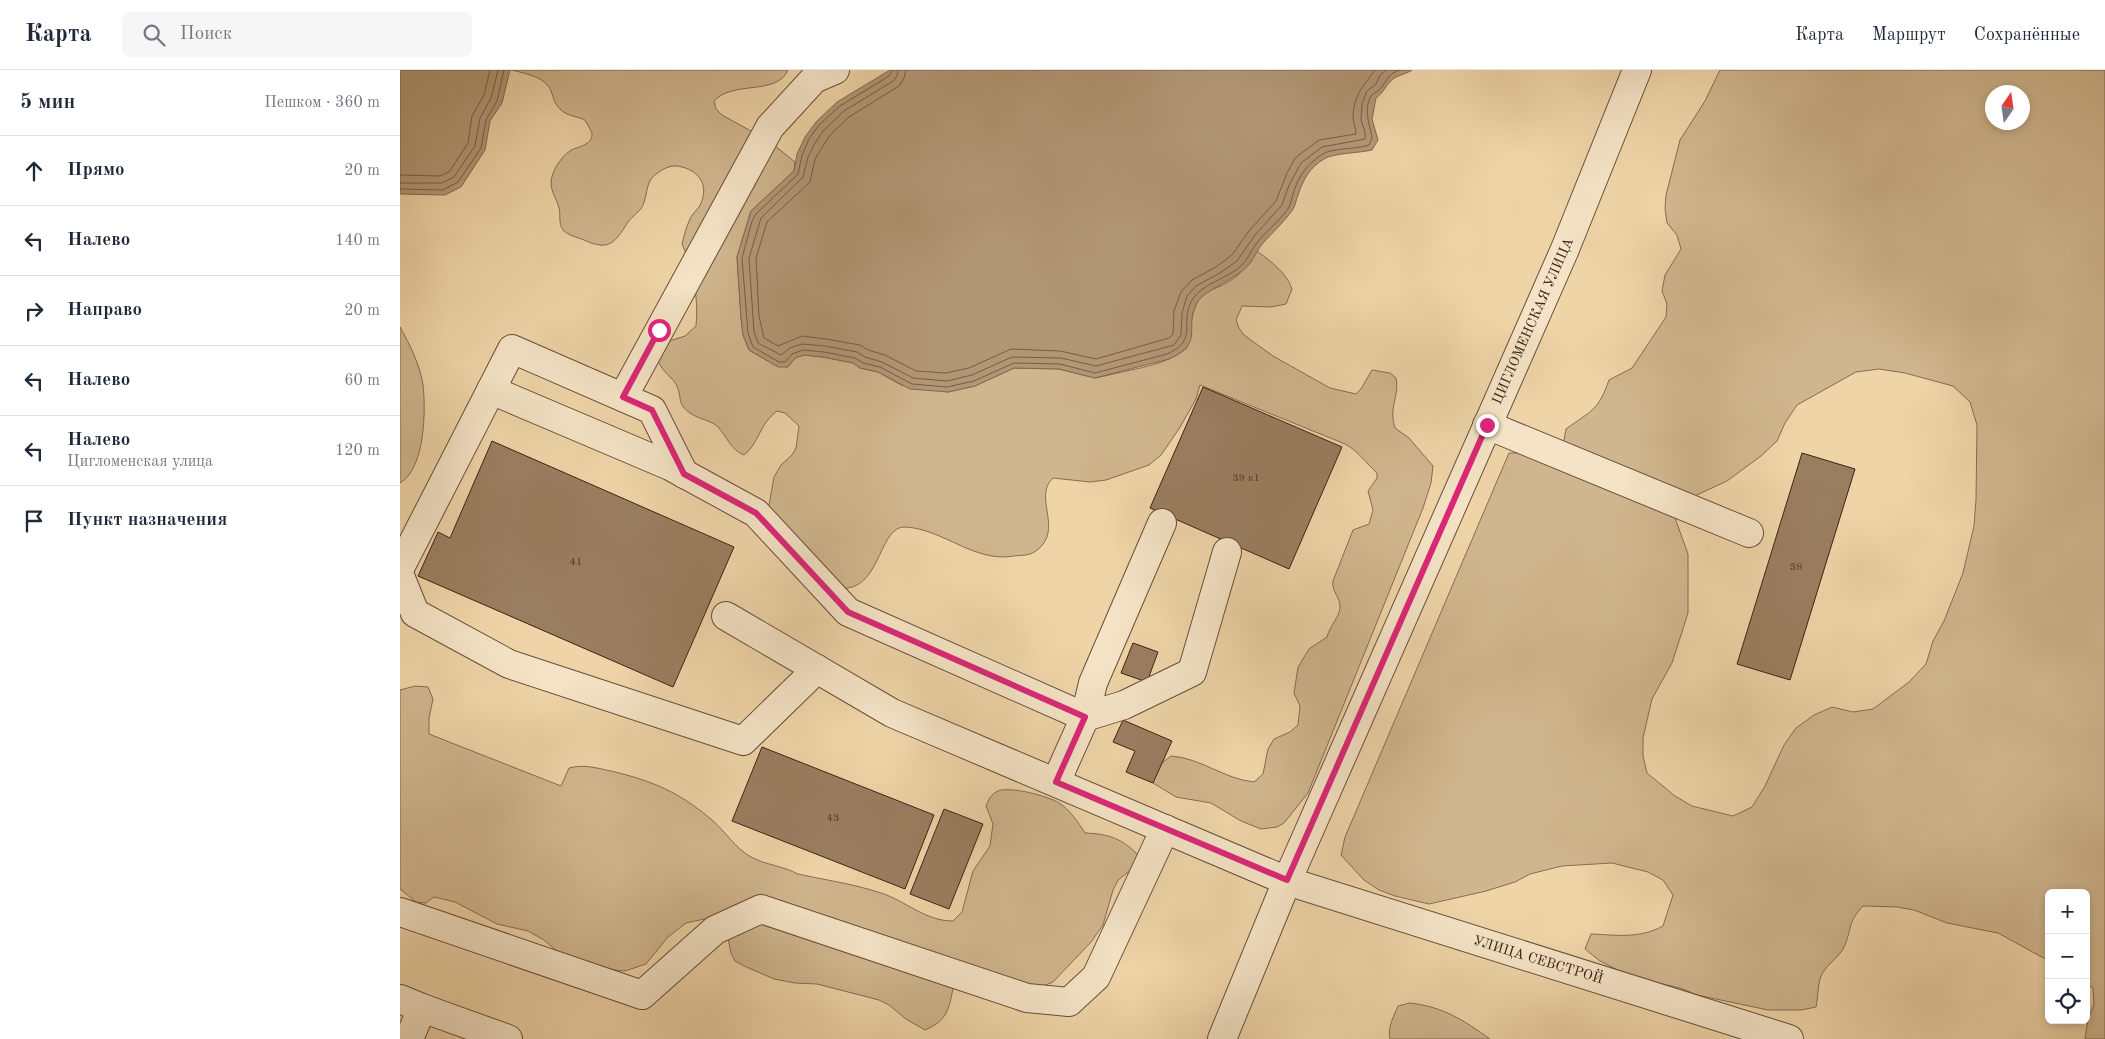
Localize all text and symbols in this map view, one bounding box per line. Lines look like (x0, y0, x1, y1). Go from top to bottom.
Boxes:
search box (122, 12, 472, 57)
icon: search (140, 21, 168, 49)
text: Карта (25, 23, 92, 47)
text: Поиск (180, 25, 232, 44)
text: Карта (1795, 26, 1844, 44)
text: Маршрут (1872, 26, 1946, 44)
text: Сохранённые (1974, 26, 2080, 44)
north arrow (1985, 85, 2030, 130)
text: 5 мин (20, 92, 75, 113)
text: Пешком · 360 m (264, 95, 380, 111)
icon: ahead (20, 157, 48, 185)
text: Прямо (67, 161, 125, 180)
text: 20 m (344, 163, 380, 179)
icon: left (20, 227, 48, 255)
text: Налево (67, 231, 130, 250)
text: 140 m (335, 233, 380, 249)
street label: ЦИГЛОМЕНСКАЯ УЛИЦА (1490, 235, 1576, 406)
icon: right (20, 297, 48, 325)
text: Направо (67, 301, 142, 320)
text: 20 m (344, 303, 380, 319)
route start (648, 319, 671, 342)
icon: left (20, 367, 48, 395)
text: Налево (67, 371, 130, 390)
text: 60 m (344, 373, 380, 389)
route end (1476, 414, 1499, 437)
text: Налево (67, 431, 130, 450)
icon: left (20, 437, 48, 465)
text: 120 m (335, 443, 380, 459)
text: Цигломенская улица (67, 454, 213, 470)
house number: 39 к1 (1232, 473, 1260, 484)
icon: arrive (20, 507, 48, 535)
text: Пункт назначения (67, 511, 227, 530)
house number: 41 (570, 557, 582, 568)
house number: 38 (1790, 562, 1802, 573)
house number: 43 (827, 813, 839, 824)
map controls (2045, 889, 2090, 1024)
button: + (2045, 889, 2090, 934)
street label: УЛИЦА СЕВСТРОЙ (1471, 930, 1606, 987)
button: − (2045, 934, 2090, 979)
button: locate (2045, 979, 2090, 1024)

